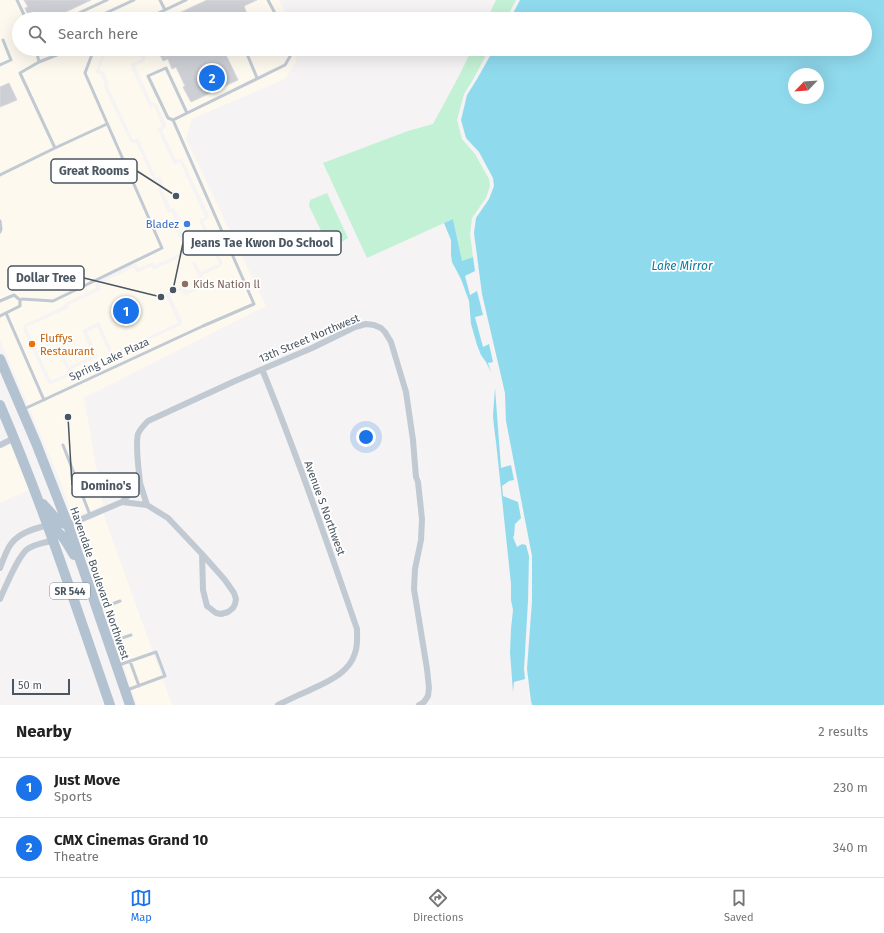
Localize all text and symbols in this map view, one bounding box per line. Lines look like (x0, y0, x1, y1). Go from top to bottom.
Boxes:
search box (12, 12, 872, 56)
icon: search (26, 23, 48, 45)
text: Search here (58, 25, 138, 43)
pin: 2 (199, 63, 225, 93)
north arrow (788, 68, 824, 104)
callout: Great Rooms (51, 159, 137, 183)
text: Great Rooms (59, 164, 129, 178)
place label: Bladez (146, 218, 179, 231)
marker: Bladez (182, 219, 192, 229)
callout: Jeans Tae Kwon Do School (183, 231, 341, 255)
text: Jeans Tae Kwon Do School (190, 236, 334, 250)
water label: Lake Mirror (651, 259, 713, 273)
callout: Dollar Tree (8, 266, 84, 290)
text: Dollar Tree (16, 271, 76, 285)
place label: Kids Nation ll (193, 278, 260, 291)
marker: Kids Nation ll (180, 279, 190, 289)
pin: 1 (113, 296, 139, 326)
street label: 13th Street Northwest (257, 311, 361, 366)
place label: Fluffys Restaurant (40, 332, 94, 358)
street label: Spring Lake Plaza (67, 335, 151, 384)
marker: Fluffys Restaurant (27, 339, 37, 349)
your location (356, 427, 376, 447)
street label: Avenue S Northwest (301, 459, 348, 557)
callout: Domino's (72, 473, 139, 497)
text: Domino's (81, 479, 132, 493)
street label: Havendale Boulevard Northwest (67, 505, 132, 661)
road number: SR 544 (50, 583, 90, 599)
scale bar (12, 677, 70, 696)
text: 50 m (18, 679, 42, 692)
text: Nearby (16, 721, 71, 742)
text: 2 results (818, 724, 868, 739)
text: Just Move (54, 771, 120, 789)
text: 1 (26, 780, 32, 795)
text: 230 m (833, 780, 868, 795)
text: Sports (54, 789, 92, 804)
text: CMX Cinemas Grand 10 (54, 831, 208, 849)
text: 2 (26, 840, 32, 855)
text: 340 m (833, 840, 868, 855)
text: Theatre (54, 849, 99, 864)
tab: Map (130, 887, 152, 924)
tab: Directions (413, 887, 463, 924)
tab: Saved (724, 887, 754, 924)

